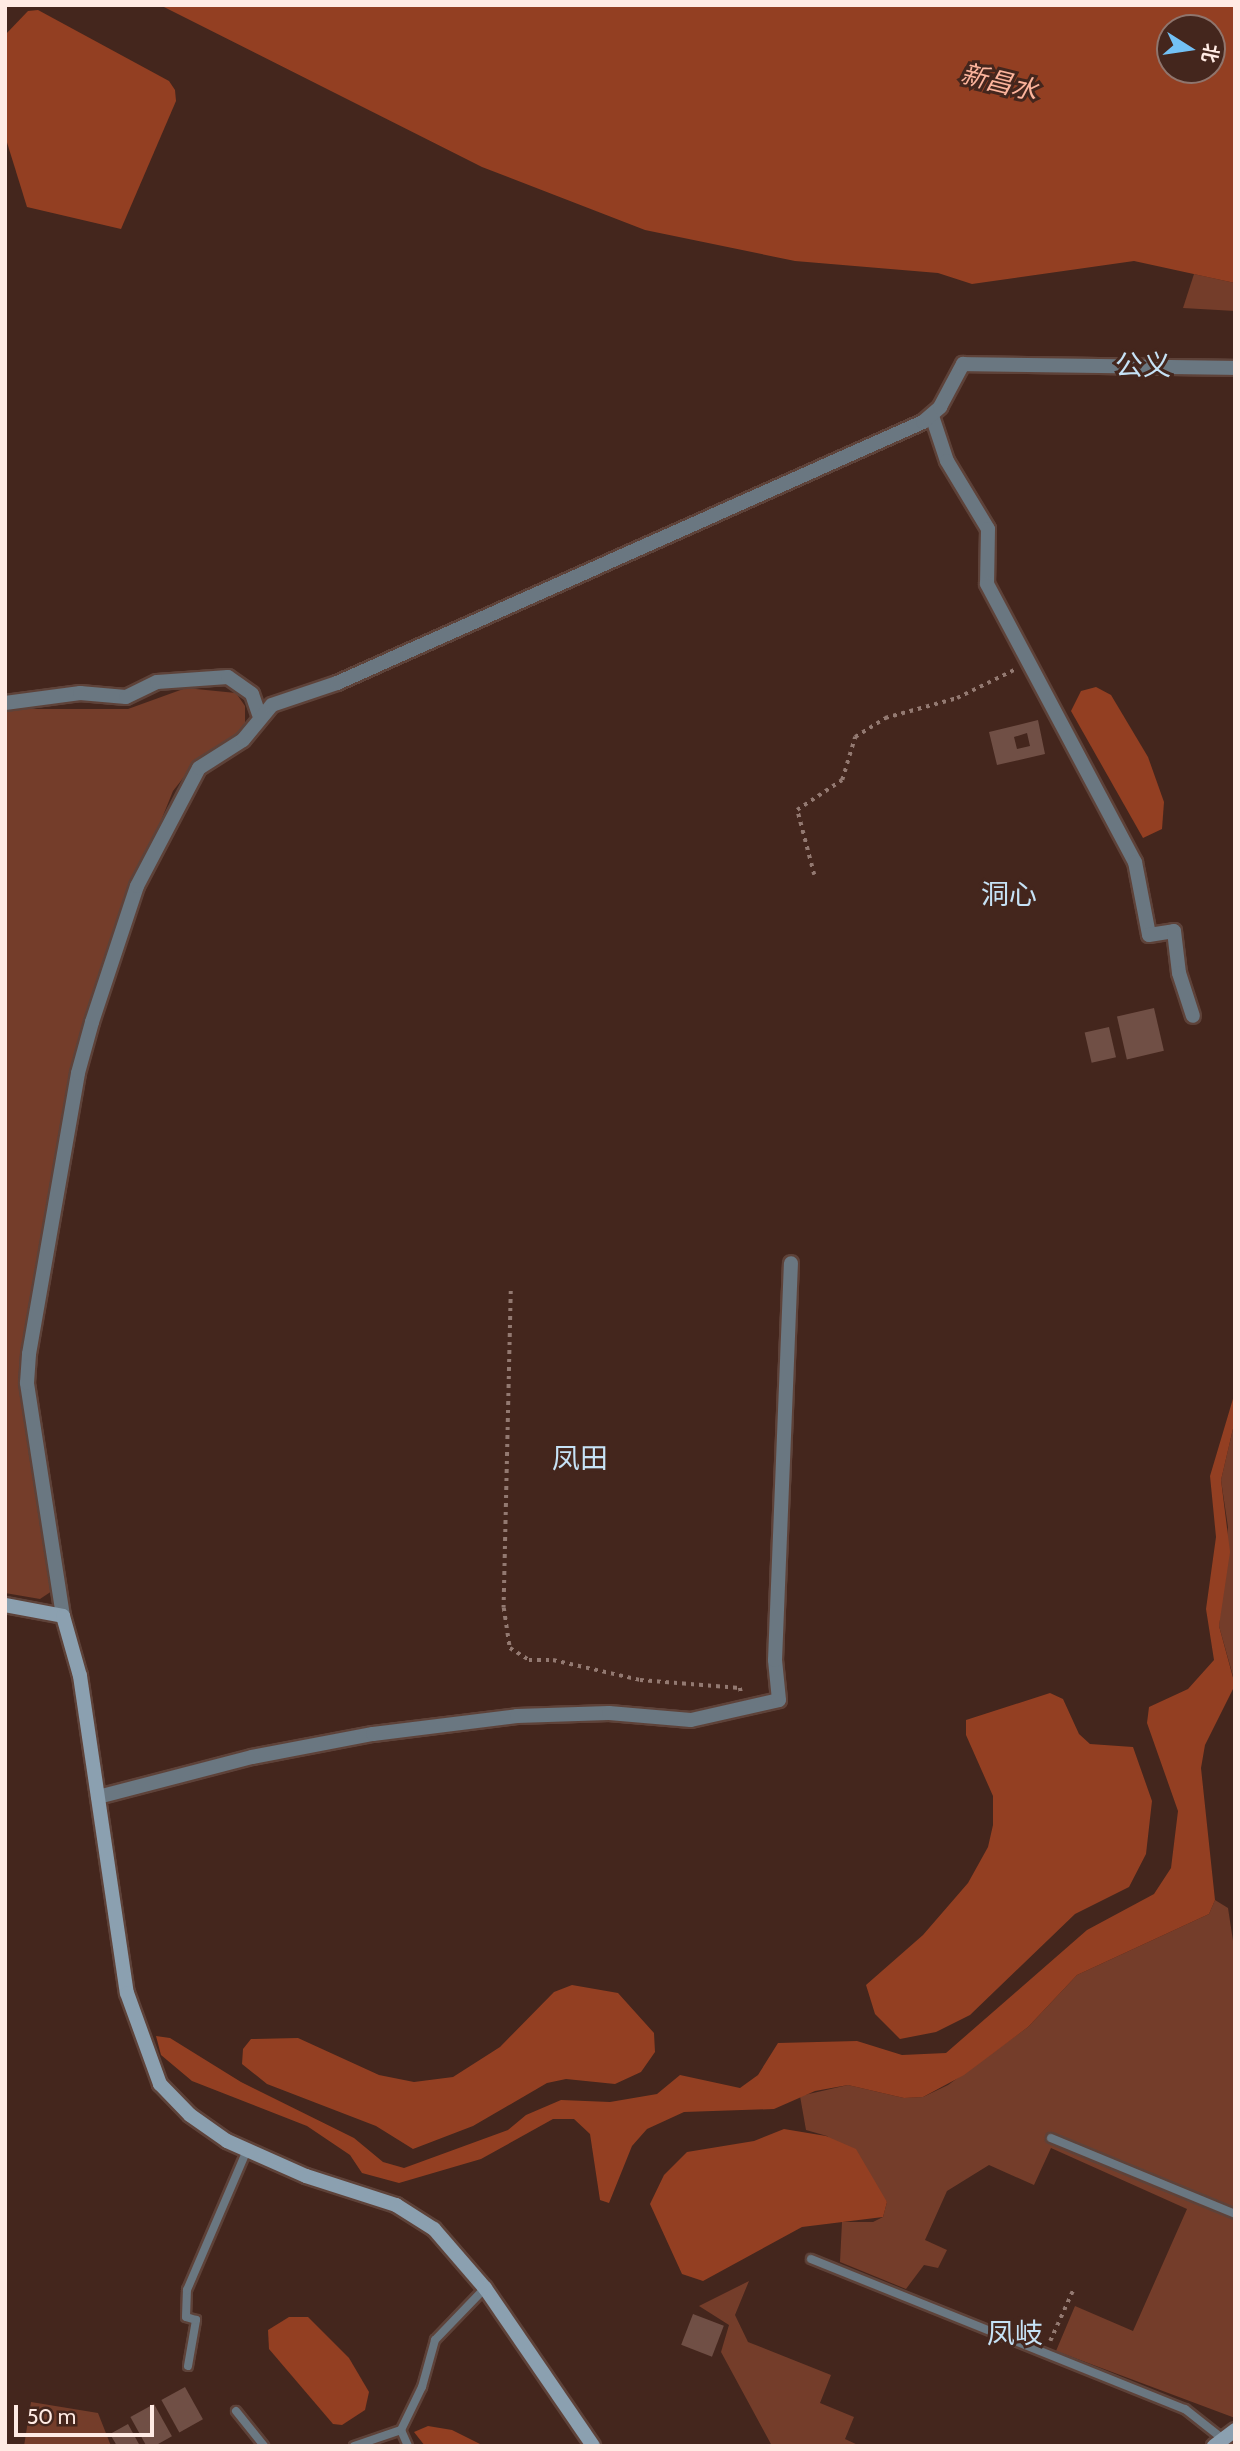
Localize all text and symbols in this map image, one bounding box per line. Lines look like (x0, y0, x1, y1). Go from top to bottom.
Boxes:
north arrow (1156, 14, 1226, 84)
text: 北 (1197, 41, 1223, 65)
water label: 新昌水 (957, 58, 1041, 108)
district label: 公义 (1115, 348, 1171, 382)
district label: 洞心 (981, 877, 1037, 911)
district label: 凤田 (552, 1441, 608, 1475)
district label: 凤岐 (987, 2316, 1043, 2350)
scale bar (18, 2392, 158, 2436)
text: 50 m (27, 2404, 76, 2429)

